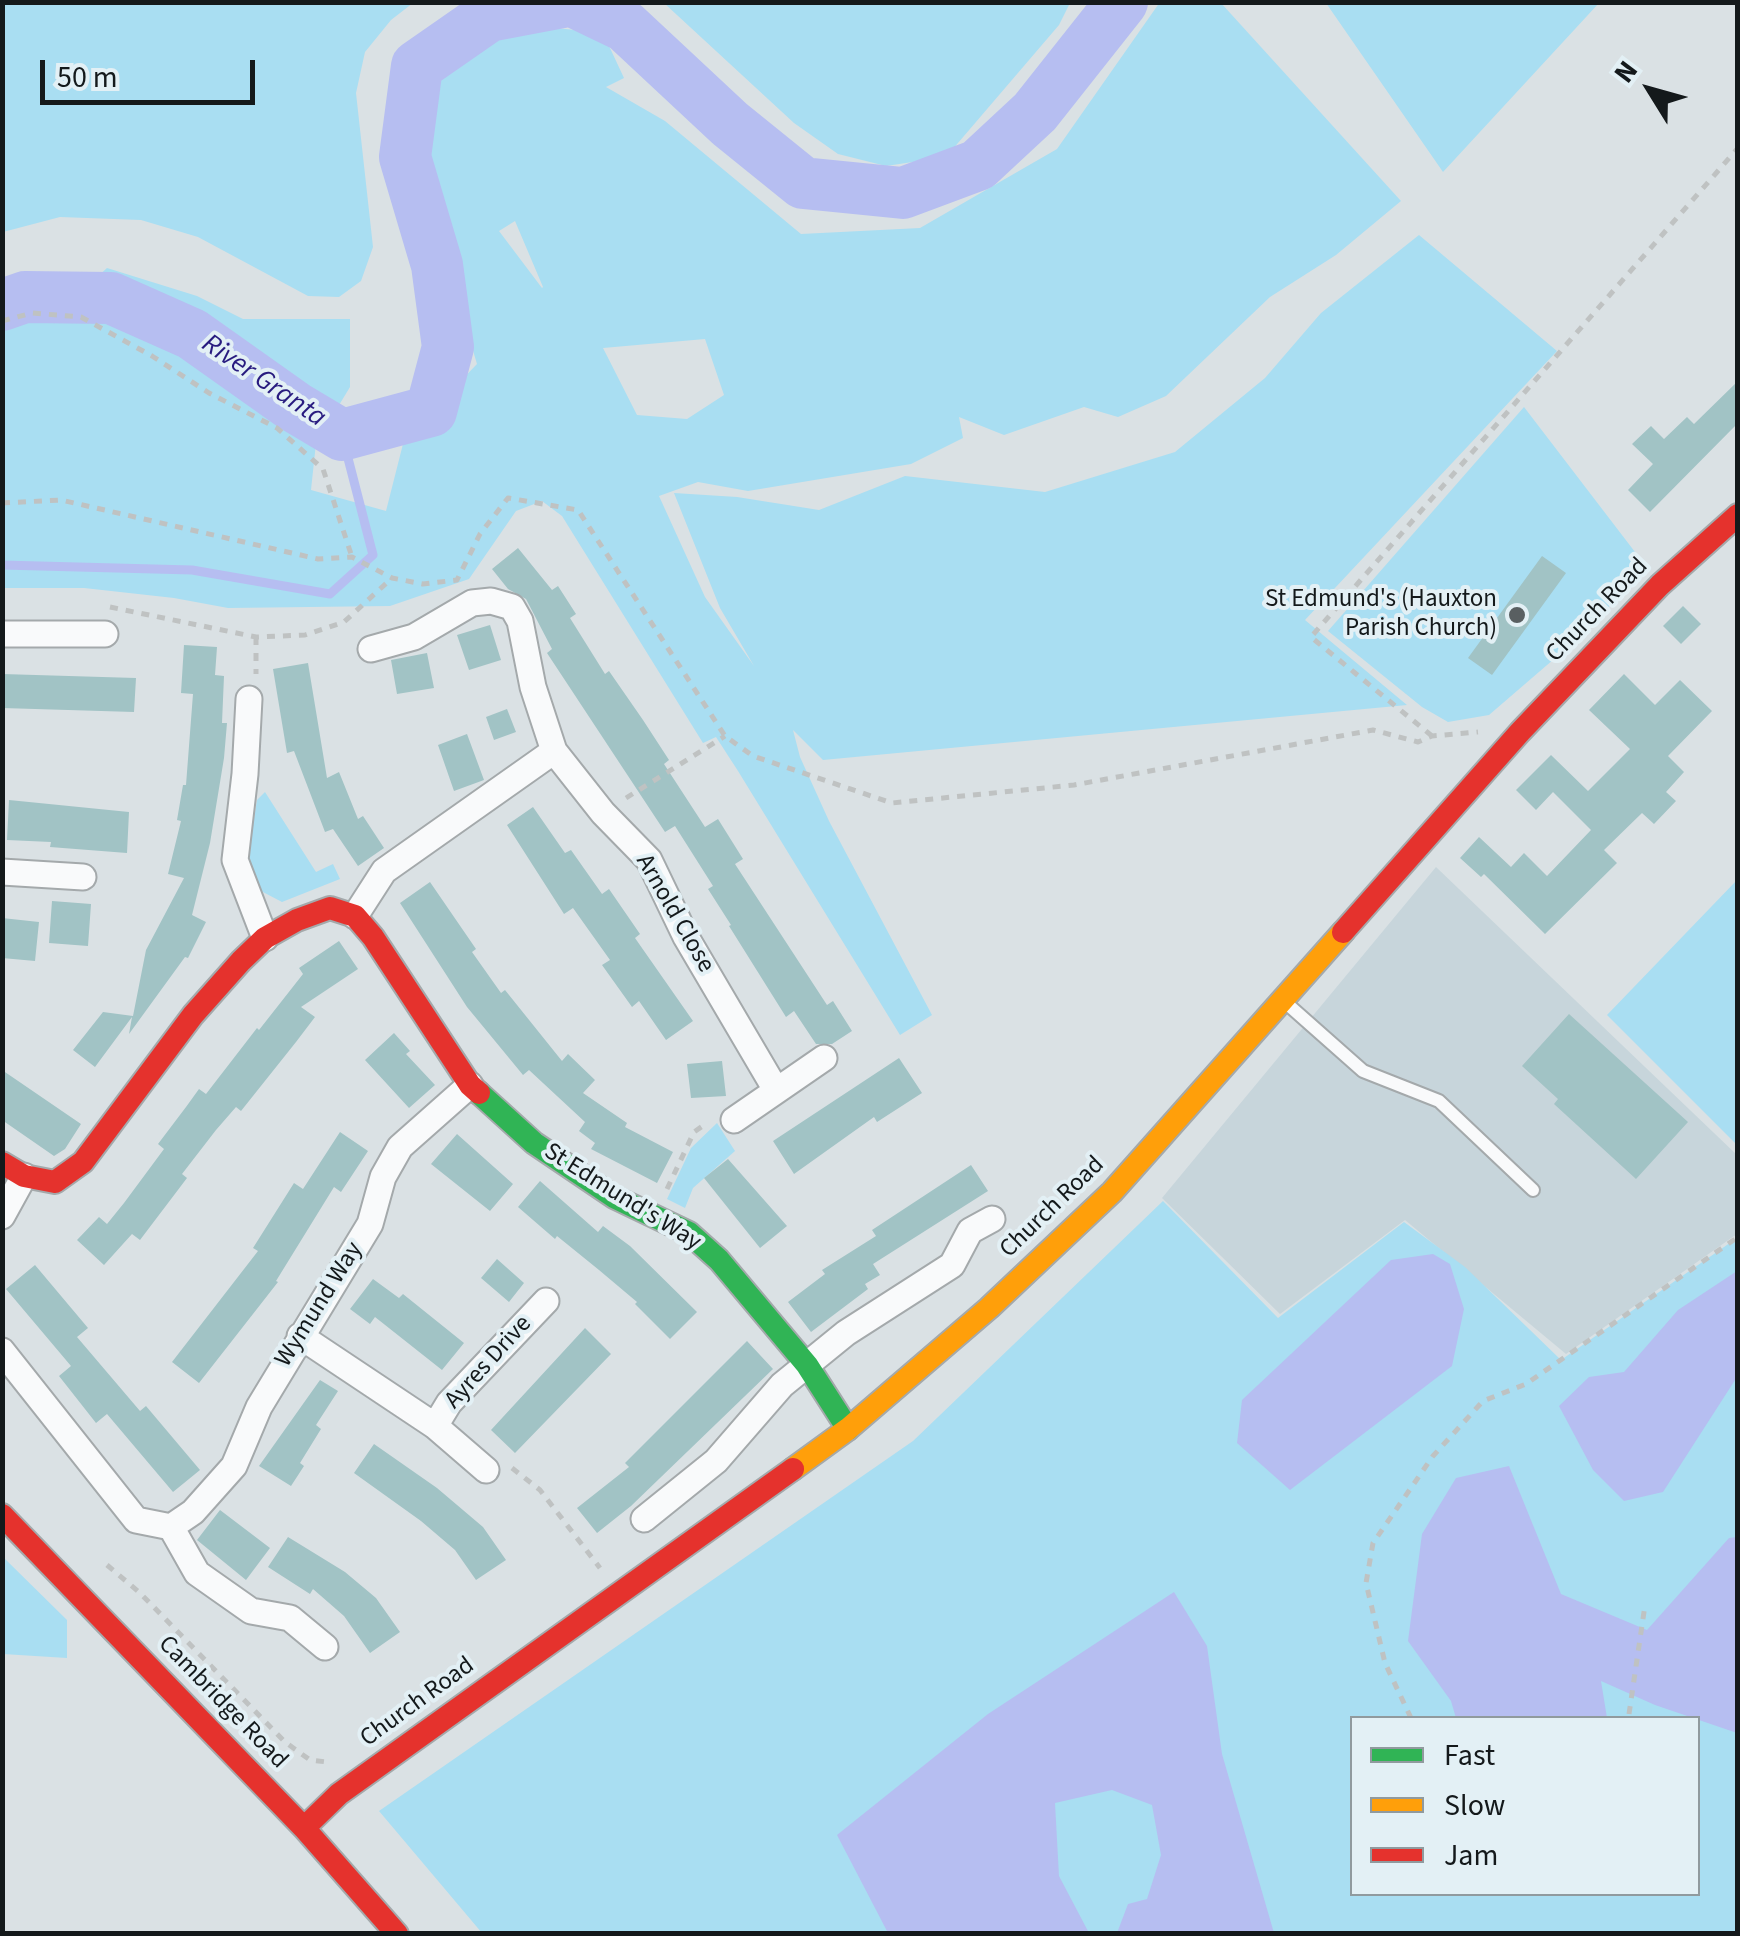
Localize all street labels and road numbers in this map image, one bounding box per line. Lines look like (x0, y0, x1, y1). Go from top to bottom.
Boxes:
street label: Church Road (1541, 553, 1655, 669)
street label: Arnold Close (628, 849, 720, 979)
street label: St Edmund's Way (538, 1138, 706, 1258)
street label: Church Road (995, 1151, 1111, 1265)
street label: Wymund Way (270, 1237, 370, 1373)
street label: Ayres Drive (439, 1310, 539, 1416)
street label: Cambridge Road (151, 1630, 293, 1776)
street label: Church Road (355, 1652, 481, 1754)

